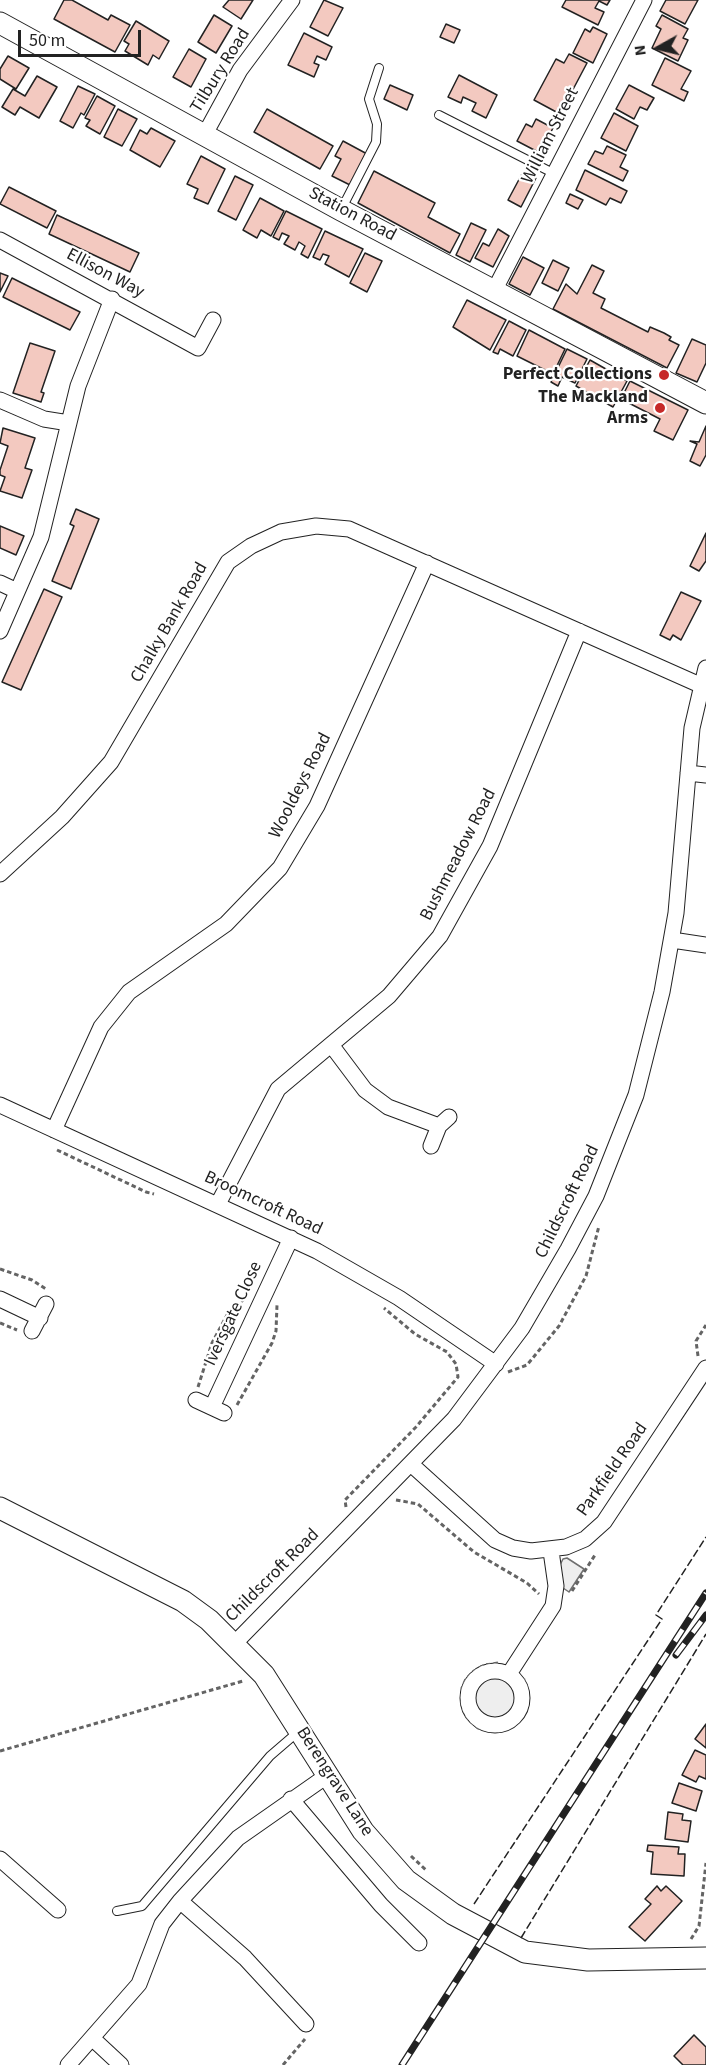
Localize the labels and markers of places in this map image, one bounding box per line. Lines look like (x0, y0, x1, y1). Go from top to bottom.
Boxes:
place label: Perfect Collections (503, 364, 652, 386)
marker: Perfect Collections (657, 368, 671, 382)
place label: The Mackland Arms (538, 387, 648, 430)
marker: The Mackland Arms (653, 401, 667, 415)

